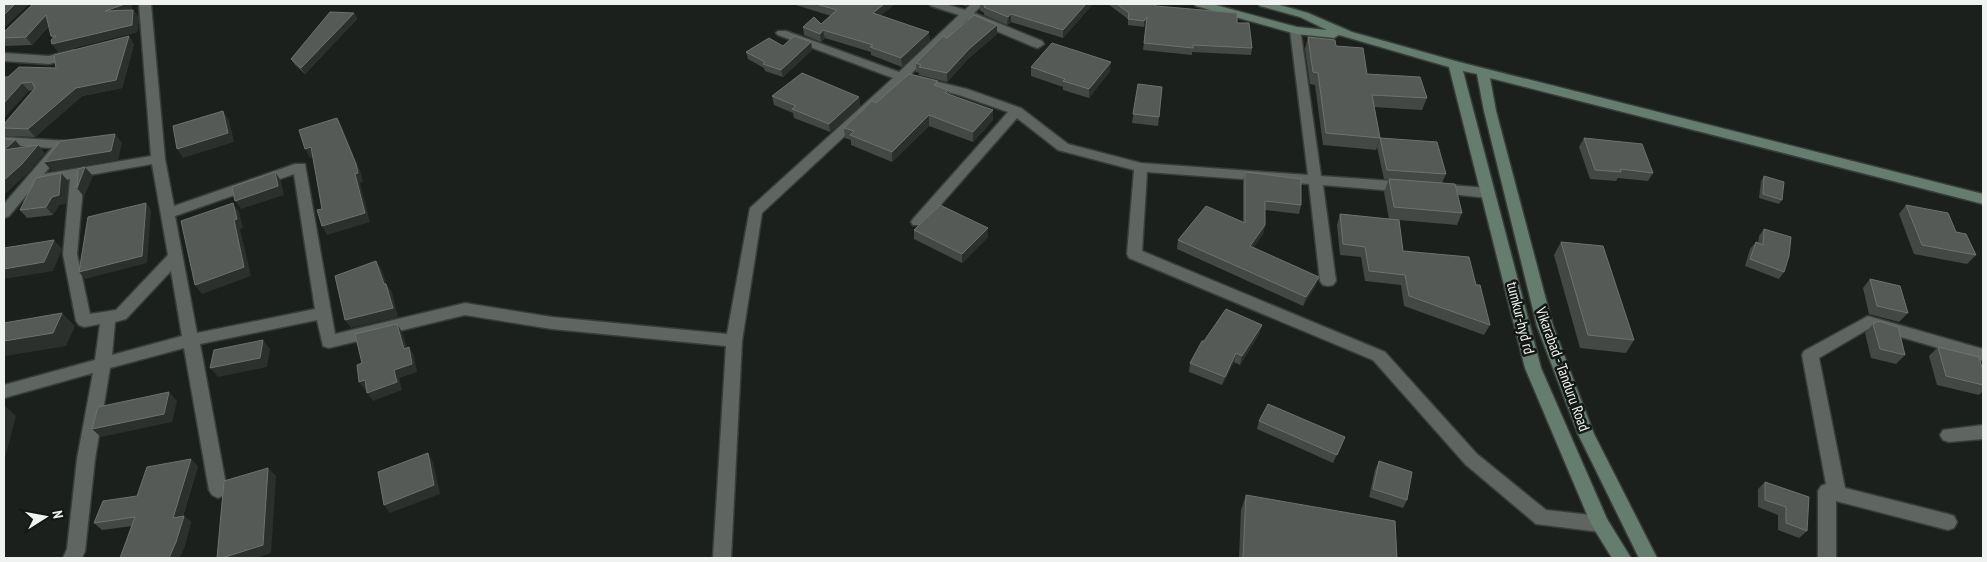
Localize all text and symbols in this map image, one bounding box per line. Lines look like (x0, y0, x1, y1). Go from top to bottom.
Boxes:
street label: tumkur-hyd rd (1503, 280, 1539, 356)
street label: Vikarabad - Tanduru Road (1531, 303, 1594, 434)
north arrow (20, 492, 70, 542)
text: N (48, 509, 67, 520)

